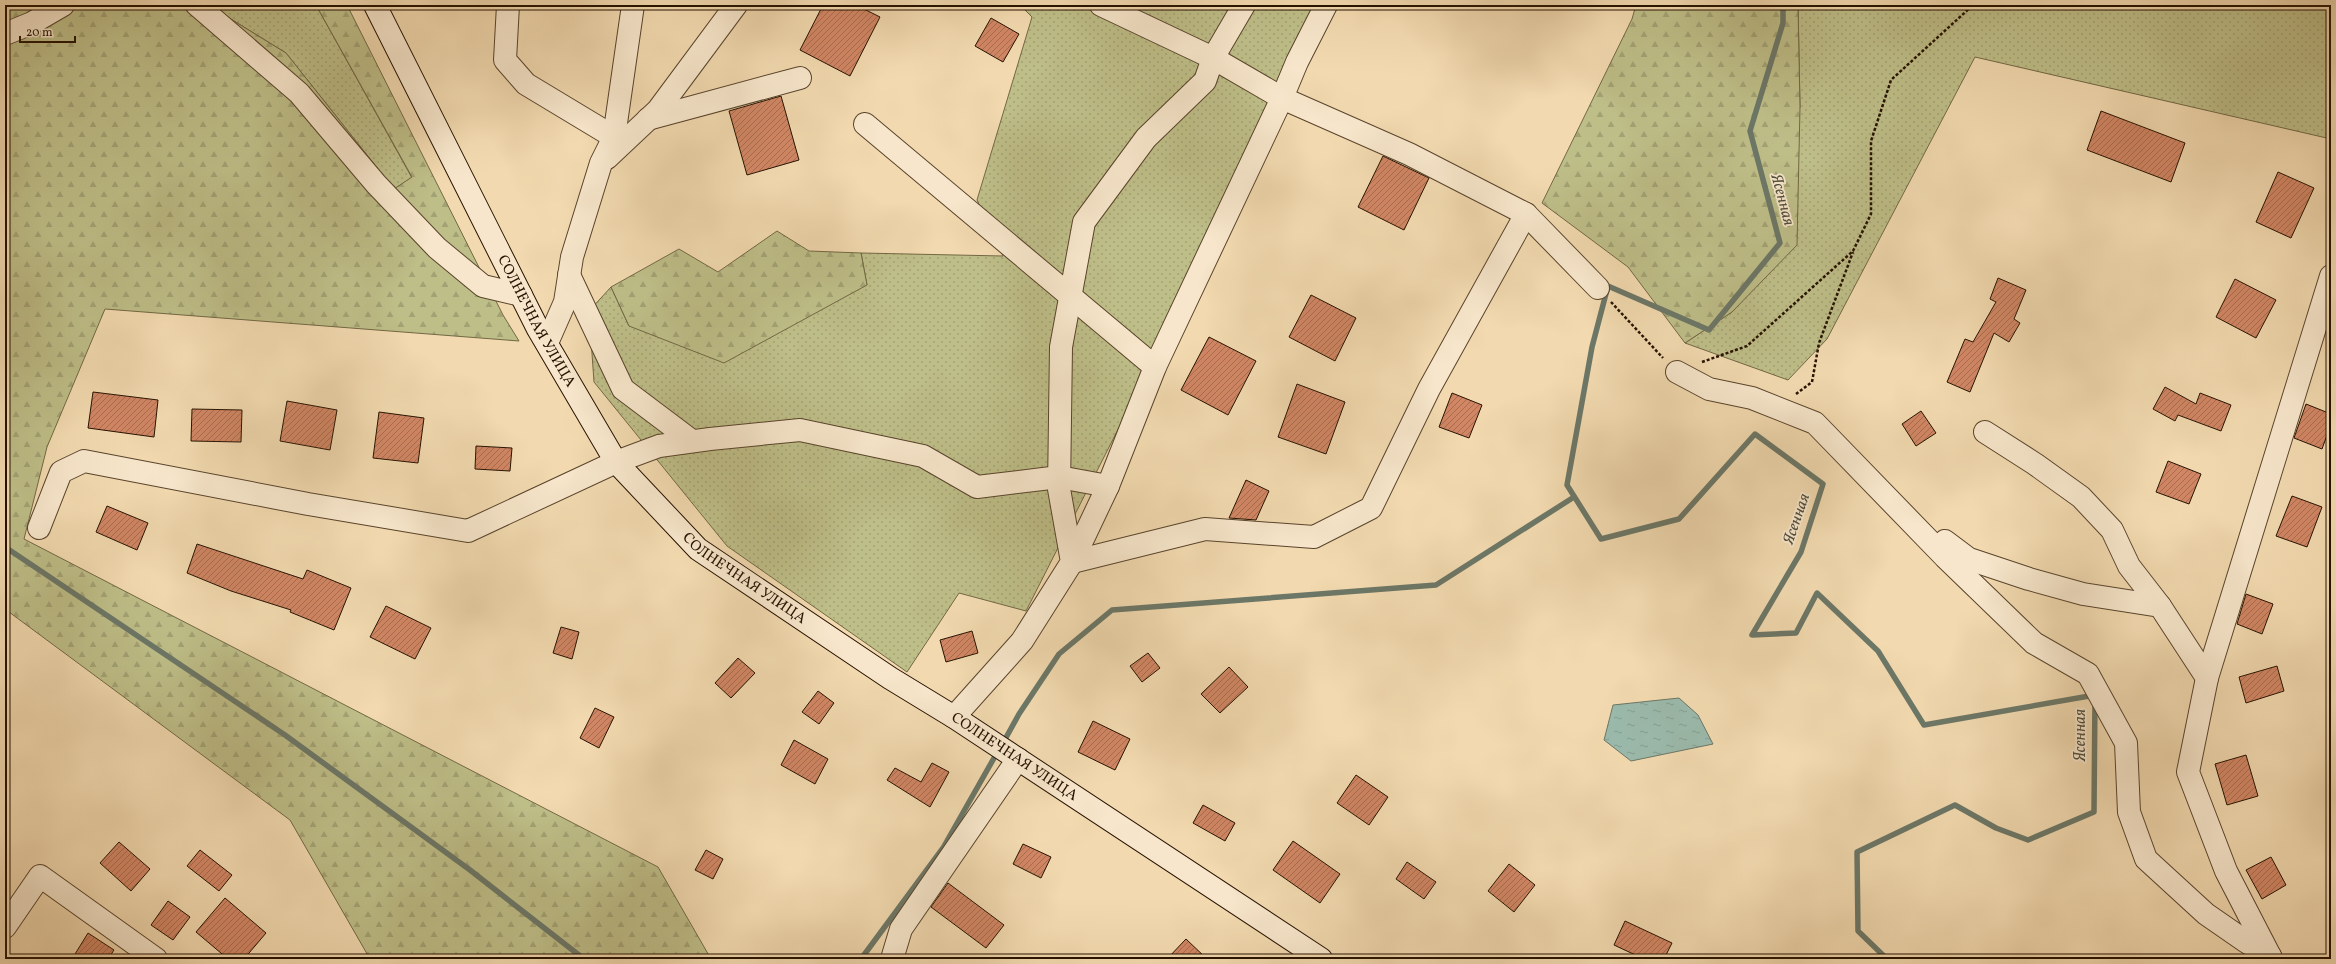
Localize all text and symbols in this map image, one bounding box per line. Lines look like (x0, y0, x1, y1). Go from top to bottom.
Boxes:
scale bar (20, 18, 75, 44)
text: 20 m (26, 25, 53, 41)
water label: Ясенная (1764, 171, 1799, 228)
street label: СОЛНЕЧНАЯ УЛИЦА (492, 252, 581, 392)
water label: Ясенная (1778, 491, 1816, 548)
street label: СОЛНЕЧНАЯ УЛИЦА (677, 528, 811, 630)
street label: СОЛНЕЧНАЯ УЛИЦА (947, 707, 1082, 806)
water label: Ясенная (2070, 709, 2092, 762)

